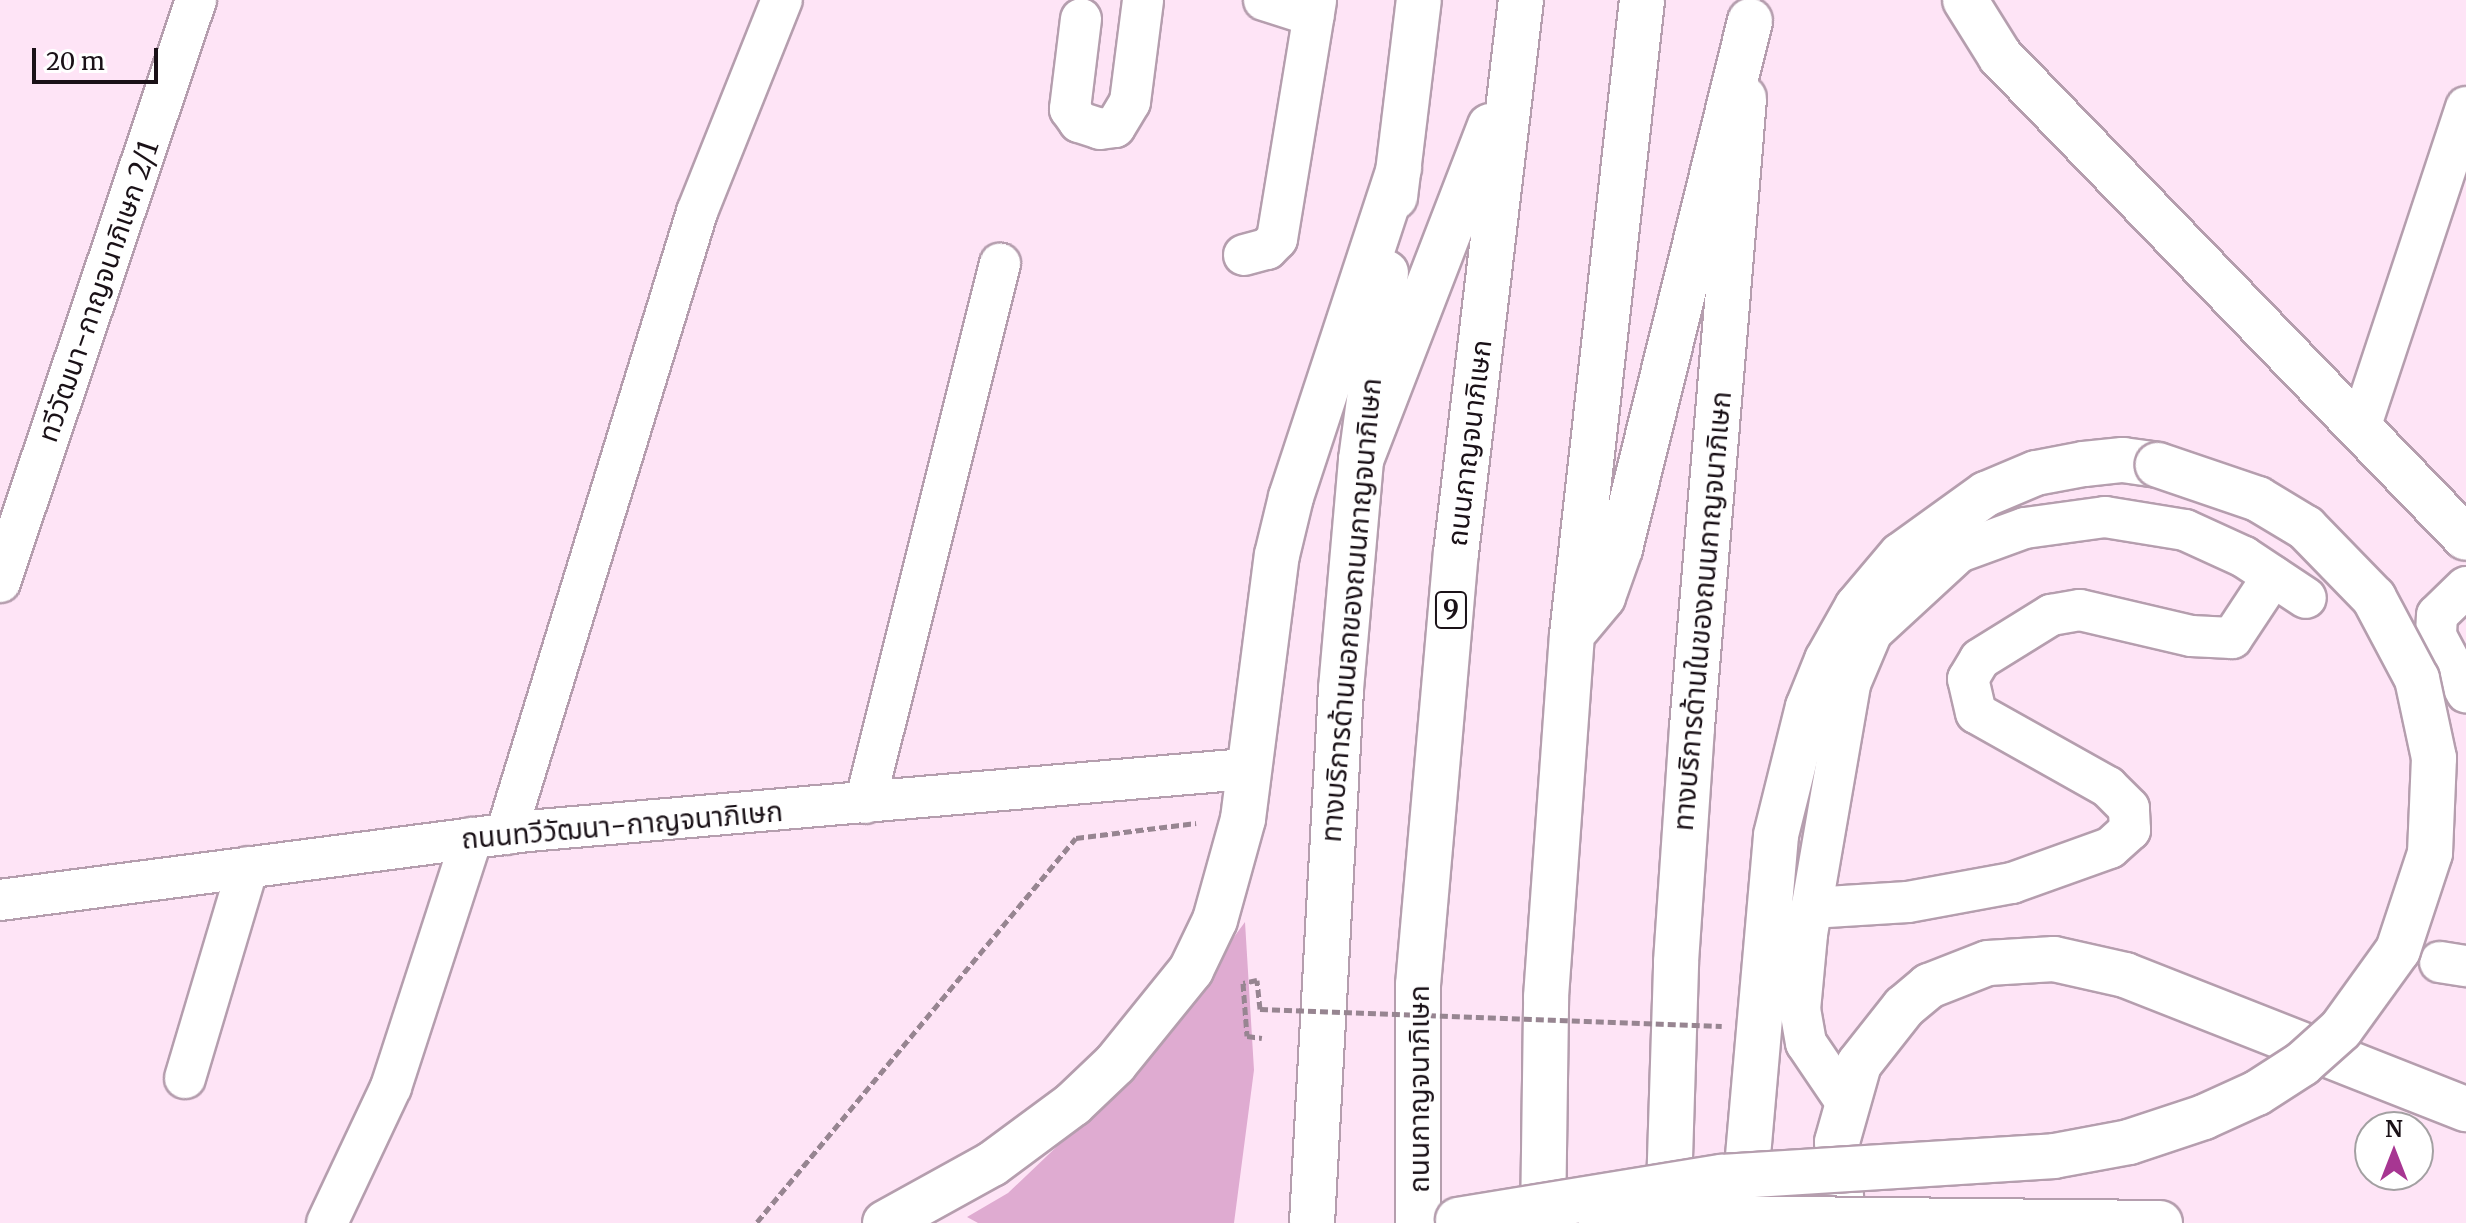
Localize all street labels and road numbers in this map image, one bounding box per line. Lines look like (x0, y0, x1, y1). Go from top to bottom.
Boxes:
street label: ทวีวัฒนา-กาญจนาภิเษก 2/1 (31, 136, 165, 446)
street label: ถนนกาญจนาภิเษก (1440, 338, 1498, 548)
street label: ทางบริการด้านนอกของถนนกาญจนาภิเษก (1314, 376, 1388, 844)
street label: ทางบริการด้านในของถนนกาญจนาภิเษก (1666, 390, 1738, 832)
road number: 9 (1433, 588, 1469, 632)
street label: ถนนทวีวัฒนา-กาญจนาภิเษก (460, 794, 784, 856)
street label: ถนนกาญจนาภิเษก (1402, 985, 1436, 1193)

